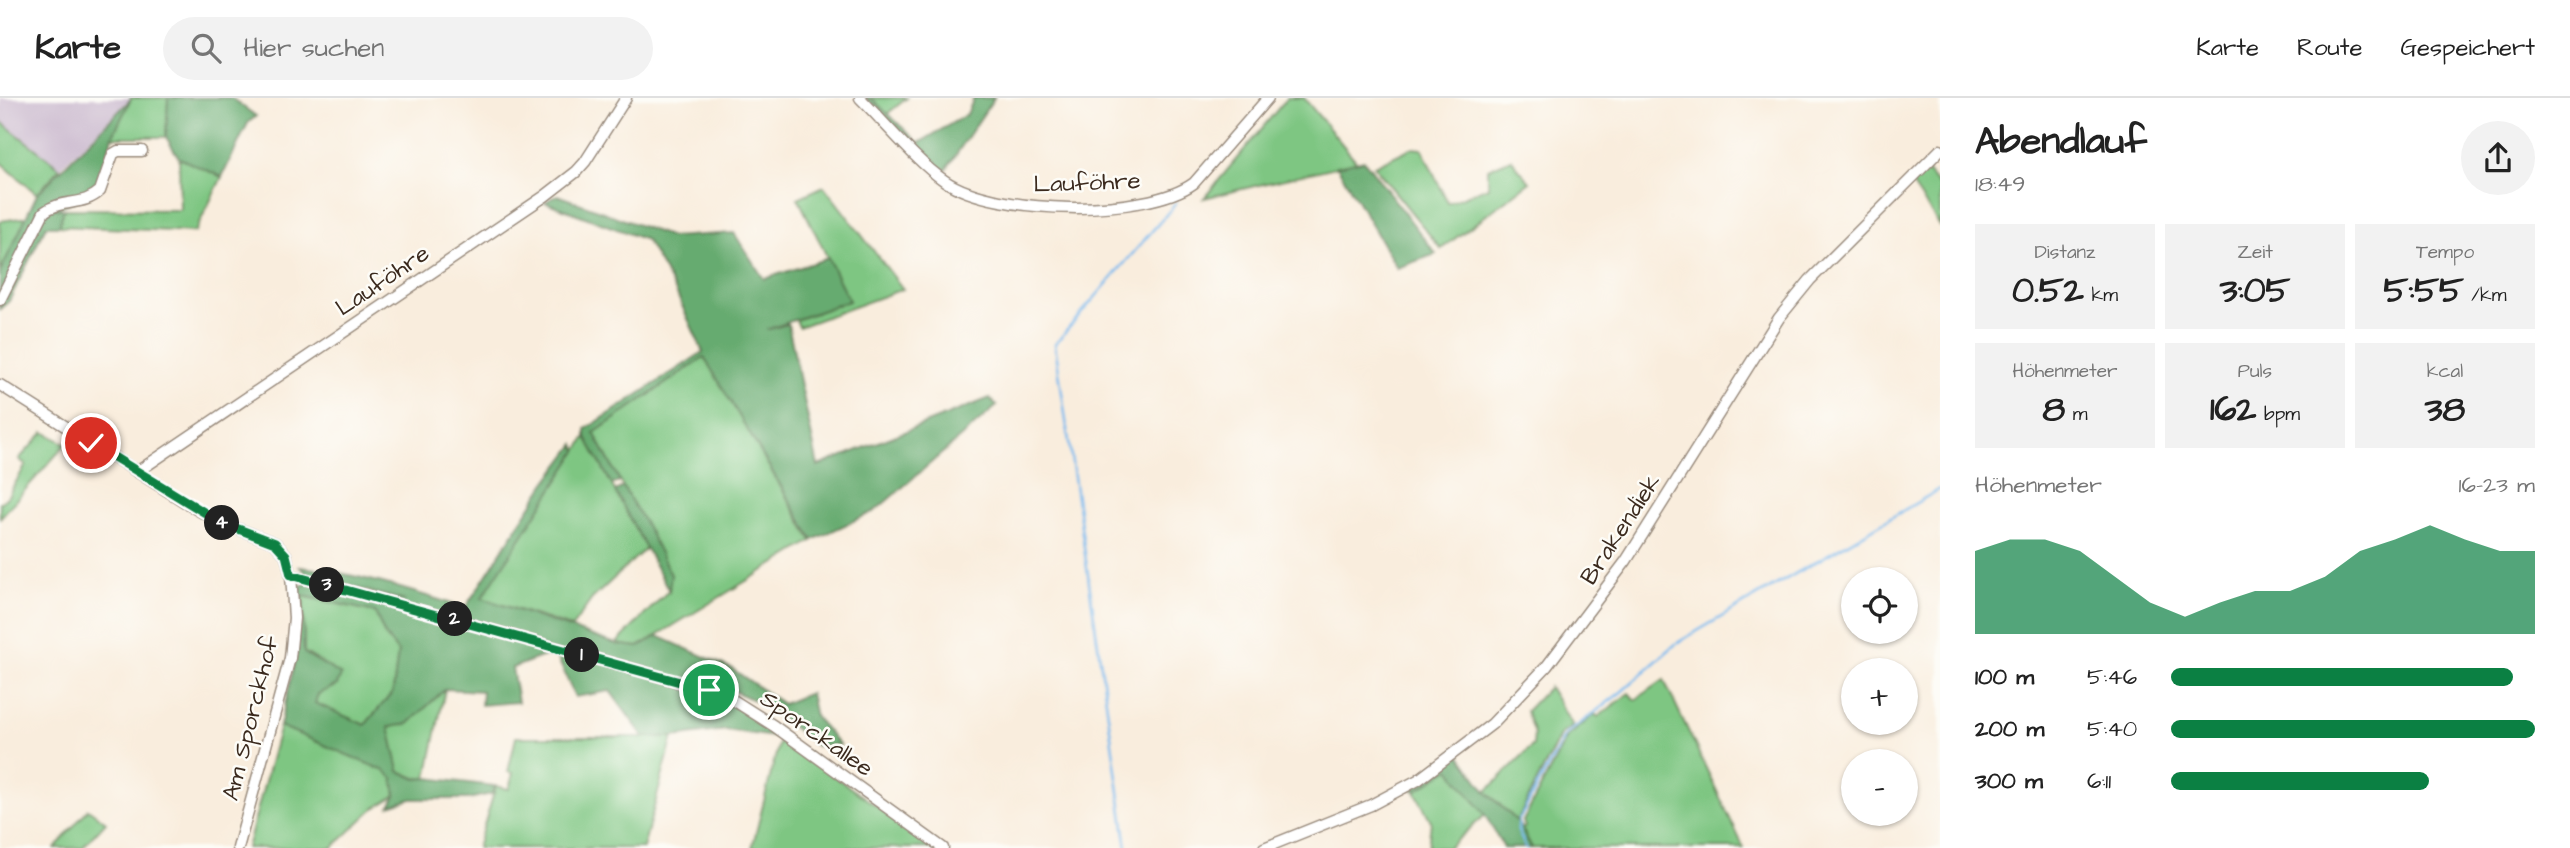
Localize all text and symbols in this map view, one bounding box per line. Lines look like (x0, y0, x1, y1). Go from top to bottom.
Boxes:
search box (163, 17, 653, 80)
text: Karte (35, 25, 121, 71)
icon: search (187, 29, 225, 67)
text: Hier suchen (243, 30, 384, 66)
text: Karte (2196, 31, 2259, 65)
text: Route (2297, 31, 2362, 65)
text: Gespeichert (2400, 31, 2535, 65)
text: Abendlauf (1975, 116, 2147, 168)
button: share (2461, 121, 2535, 195)
street label: Lauföhre (1033, 164, 1141, 202)
text: 18:49 (1975, 168, 2025, 200)
street label: Lauföhre (329, 237, 436, 325)
text: Distanz (2035, 239, 2096, 266)
text: Zeit (2237, 239, 2273, 266)
text: Tempo (2416, 239, 2474, 266)
text: 0.52 (2012, 266, 2084, 315)
text: 3:05 (2220, 266, 2290, 315)
text: 5:55 (2384, 266, 2464, 315)
text: km (2084, 282, 2118, 309)
text: /km (2464, 282, 2506, 309)
text: Höhenmeter (2013, 358, 2117, 385)
text: Puls (2238, 358, 2272, 385)
text: kcal (2427, 358, 2463, 385)
text: 8 (2042, 385, 2065, 434)
text: 162 (2210, 385, 2256, 434)
text: 38 (2425, 385, 2465, 434)
text: m (2065, 401, 2088, 428)
text: bpm (2256, 401, 2300, 428)
pin (61, 413, 121, 473)
icon: check (72, 424, 110, 462)
street label: Brakendiek (1572, 467, 1670, 592)
text: Höhenmeter (1975, 469, 2102, 501)
text: 16–23 m (2459, 469, 2535, 501)
pin: 4 (204, 506, 240, 540)
text: 4 (215, 509, 228, 536)
map controls (1841, 567, 1918, 826)
button: locate (1841, 567, 1918, 644)
pin: 3 (310, 568, 344, 602)
text: 3 (322, 571, 331, 598)
pin: 2 (438, 602, 472, 636)
text: 2 (449, 605, 460, 632)
street label: Am Sporckhof (214, 632, 288, 804)
pin: 1 (564, 638, 600, 672)
text: 1 (580, 641, 583, 668)
button: + (1841, 658, 1918, 735)
pin (679, 660, 739, 720)
text: 100 m (1975, 661, 2034, 693)
text: 5:46 (2087, 661, 2137, 693)
icon: arrive (690, 671, 728, 709)
street label: Sporckallee (753, 682, 880, 785)
text: 200 m (1975, 713, 2044, 745)
text: 5:40 (2087, 713, 2137, 745)
button: − (1841, 749, 1918, 826)
text: 300 m (1975, 765, 2043, 797)
text: 6:11 (2087, 765, 2111, 797)

